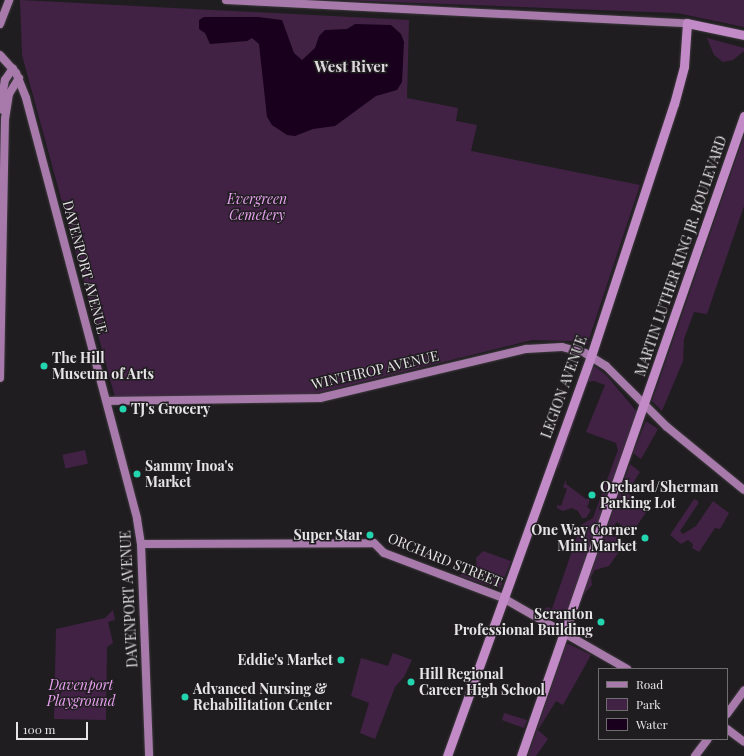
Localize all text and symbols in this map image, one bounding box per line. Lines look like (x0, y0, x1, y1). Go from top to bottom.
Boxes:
district label: West River (314, 58, 388, 76)
street label: MARTIN LUTHER KING JR. BOULEVARD (632, 134, 730, 378)
park label: Evergreen Cemetery (227, 191, 287, 224)
street label: DAVENPORT AVENUE (59, 198, 111, 336)
street label: LEGION AVENUE (538, 333, 590, 441)
street label: WINTHROP AVENUE (309, 347, 441, 393)
place label: The Hill Museum of Arts (52, 350, 155, 382)
marker: The Hill Museum of Arts (39, 361, 49, 371)
place label: TJ's Grocery (131, 401, 210, 417)
marker: TJ's Grocery (118, 404, 128, 414)
place label: Sammy Inoa's Market (145, 458, 234, 490)
marker: Sammy Inoa's Market (132, 469, 142, 479)
place label: Orchard/Sherman Parking Lot (600, 479, 719, 512)
marker: Orchard/Sherman Parking Lot (587, 490, 597, 500)
place label: One Way Corner Mini Market (530, 522, 637, 554)
place label: Super Star (293, 527, 362, 543)
street label: ORCHARD STREET (385, 529, 505, 591)
street label: DAVENPORT AVENUE (117, 530, 141, 668)
marker: Super Star (365, 530, 375, 540)
marker: One Way Corner Mini Market (640, 533, 650, 543)
place label: Scranton Professional Building (454, 606, 593, 638)
marker: Scranton Professional Building (596, 617, 606, 627)
place label: Eddie's Market (237, 652, 333, 668)
marker: Eddie's Market (336, 655, 346, 665)
place label: Hill Regional Career High School (419, 666, 545, 698)
legend (598, 668, 728, 740)
text: Road (636, 676, 663, 692)
park label: Davenport Playground (47, 677, 115, 710)
marker: Hill Regional Career High School (406, 677, 416, 687)
place label: Advanced Nursing & Rehabilitation Center (193, 681, 332, 714)
marker: Advanced Nursing & Rehabilitation Center (180, 692, 190, 702)
text: Park (636, 696, 661, 712)
scale bar (18, 714, 90, 740)
text: Water (636, 716, 668, 732)
text: 100 m (23, 721, 55, 737)

